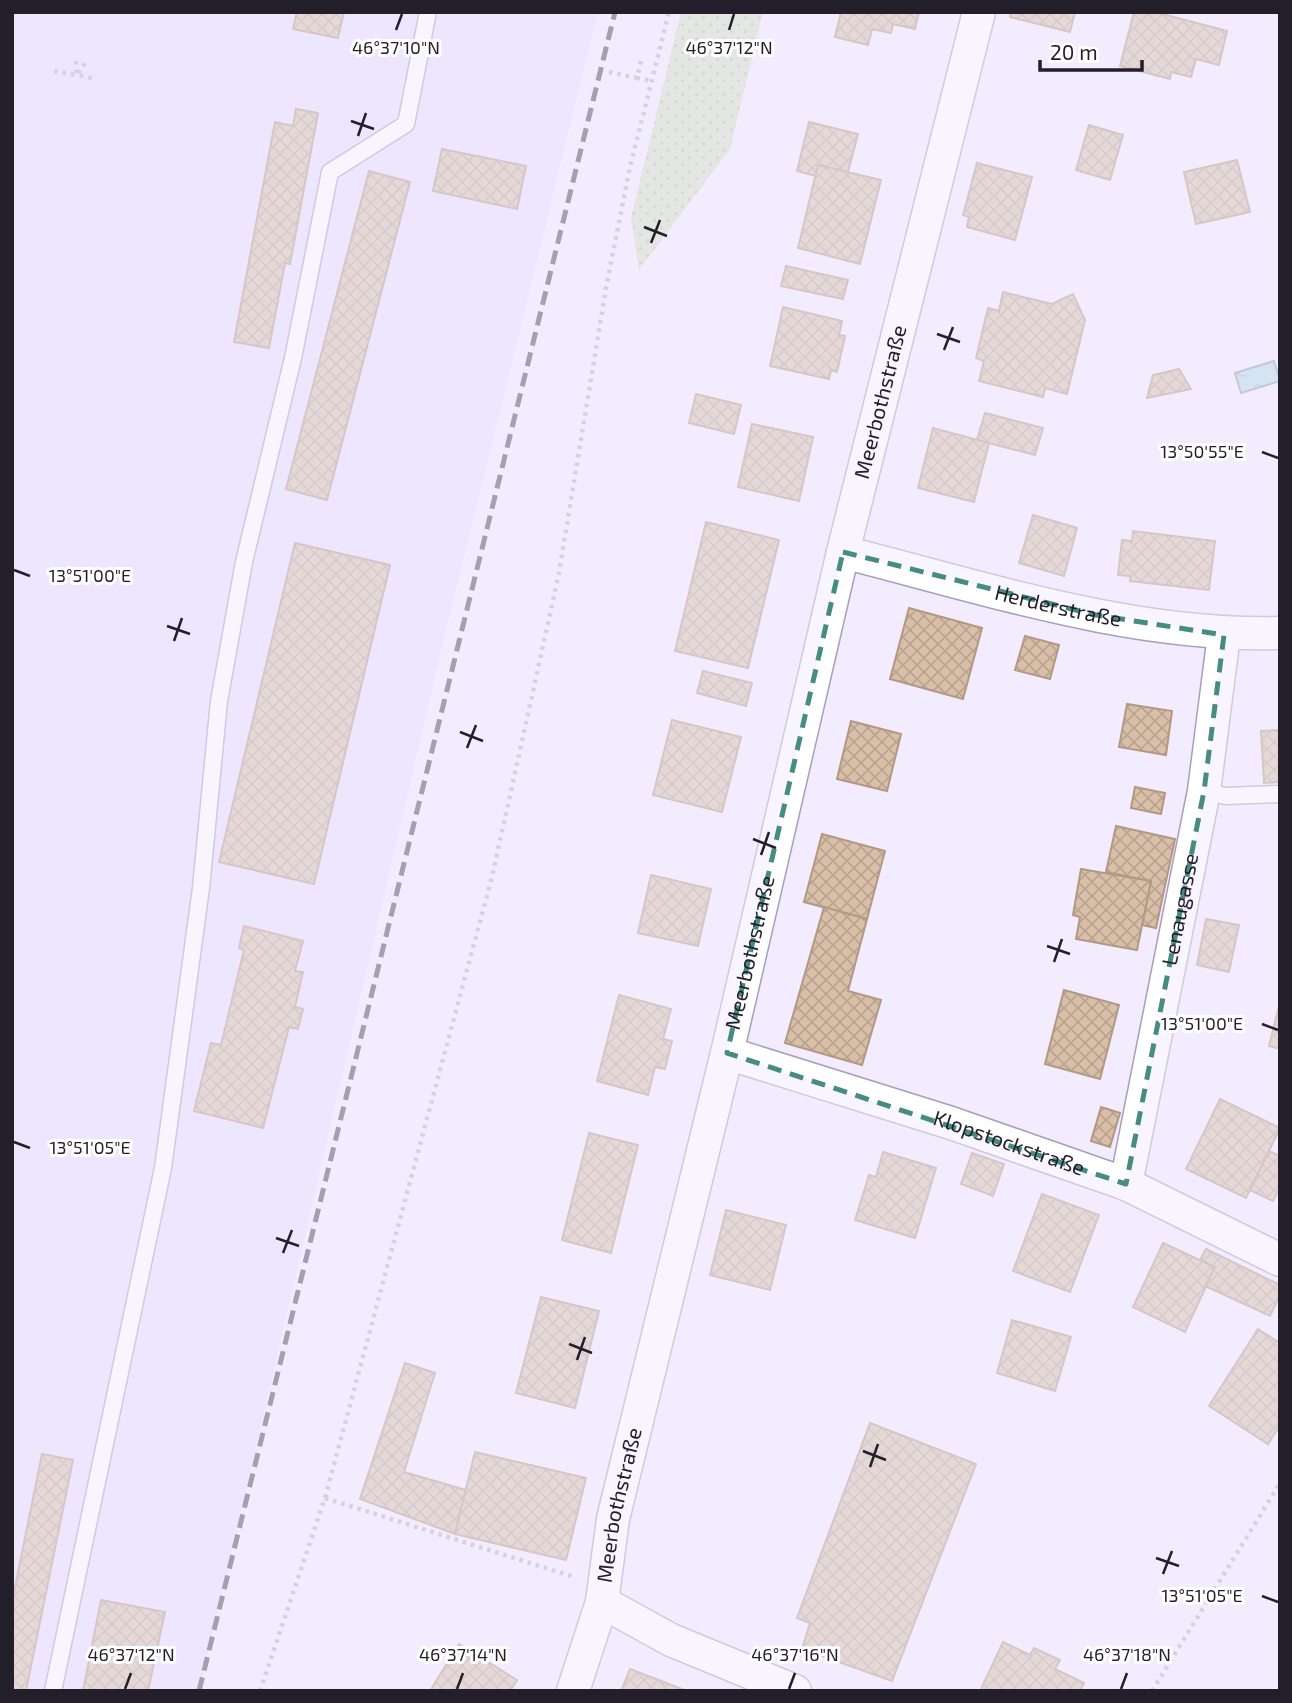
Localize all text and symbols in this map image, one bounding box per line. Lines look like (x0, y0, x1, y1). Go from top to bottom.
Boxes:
scale bar (1040, 28, 1142, 72)
text: 46°37'10"N (352, 36, 440, 58)
text: 46°37'12"N (685, 36, 773, 58)
text: 20 m (1050, 39, 1098, 64)
street label: Meerbothstraße (848, 322, 911, 481)
text: 13°50'55"E (1160, 440, 1244, 462)
text: 13°51'00"E (49, 564, 131, 586)
street label: Herderstraße (992, 579, 1124, 631)
street label: Lenaugasse (1156, 851, 1202, 967)
street label: Meerbothstraße (719, 873, 779, 1032)
text: 13°51'00"E (1161, 1012, 1243, 1034)
street label: Klopstockstraße (931, 1104, 1088, 1180)
text: 13°51'05"E (49, 1136, 131, 1158)
street label: Meerbothstraße (591, 1425, 646, 1584)
text: 13°51'05"E (1161, 1584, 1243, 1606)
text: 46°37'12"N (87, 1643, 175, 1665)
text: 46°37'14"N (419, 1643, 507, 1665)
text: 46°37'16"N (751, 1643, 839, 1665)
text: 46°37'18"N (1083, 1643, 1171, 1665)

